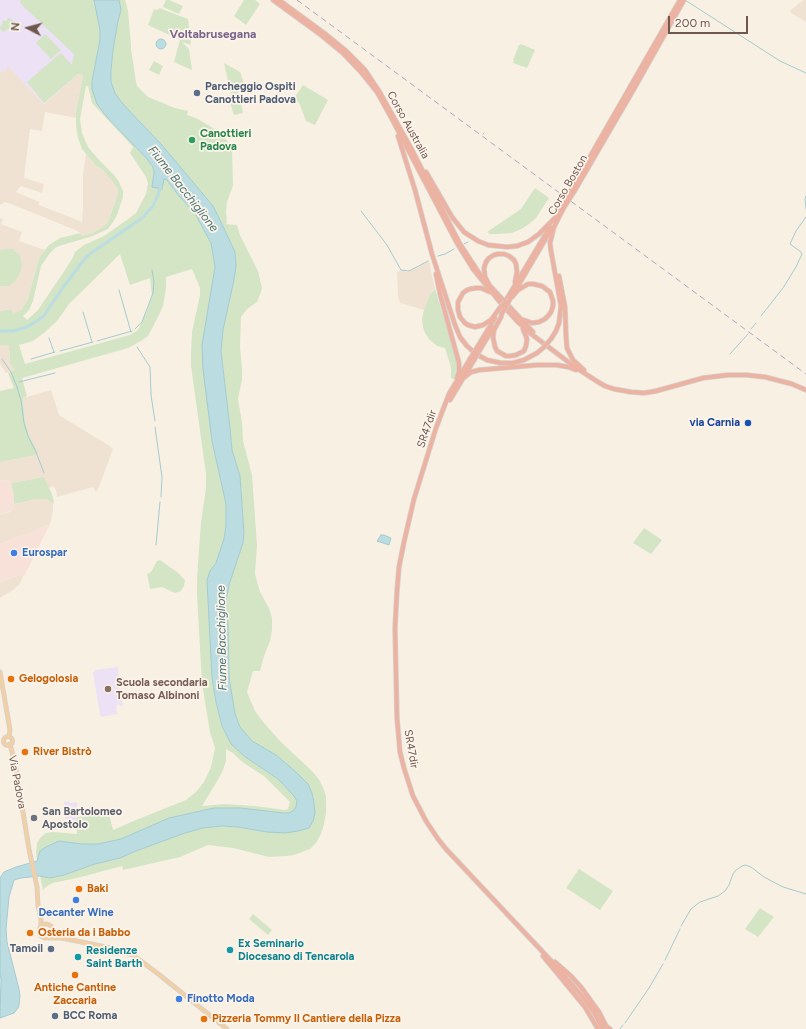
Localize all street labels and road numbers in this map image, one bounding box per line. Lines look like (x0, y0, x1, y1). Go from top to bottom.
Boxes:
street label: Corso Australia (384, 89, 432, 161)
street label: Corso Boston (546, 153, 590, 217)
street label: SR47dir (414, 408, 440, 450)
street label: SR47dir (401, 729, 421, 769)
street label: Via Padova (5, 754, 29, 810)

